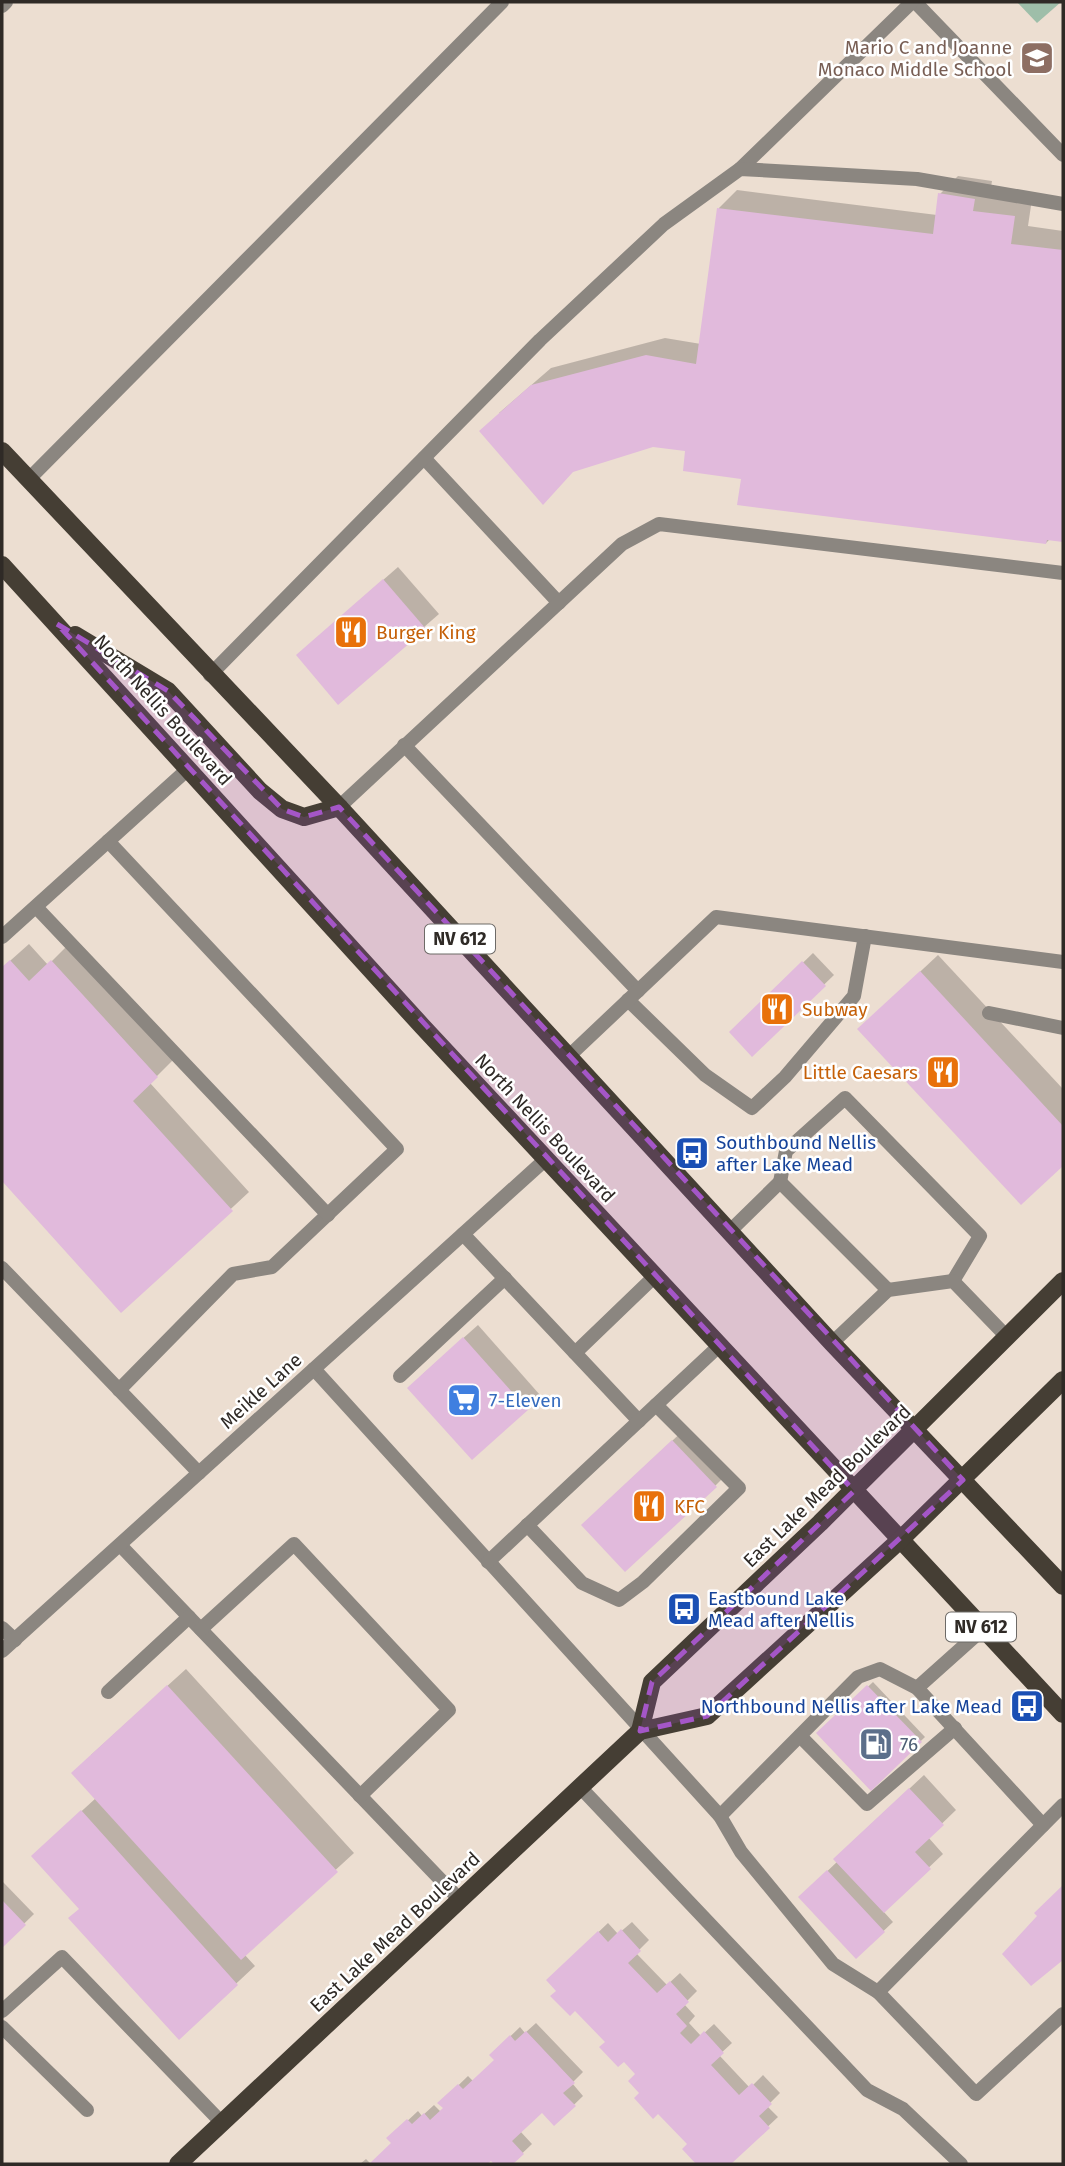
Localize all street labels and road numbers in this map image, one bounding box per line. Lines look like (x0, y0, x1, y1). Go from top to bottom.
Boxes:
street label: North Nellis Boulevard (89, 630, 237, 790)
road number: NV 612 (425, 924, 495, 954)
street label: North Nellis Boulevard (470, 1049, 620, 1207)
street label: Meikle Lane (215, 1348, 307, 1434)
street label: East Lake Mead Boulevard (738, 1400, 916, 1572)
road number: NV 612 (946, 1612, 1016, 1642)
street label: East Lake Mead Boulevard (305, 1847, 485, 2017)

